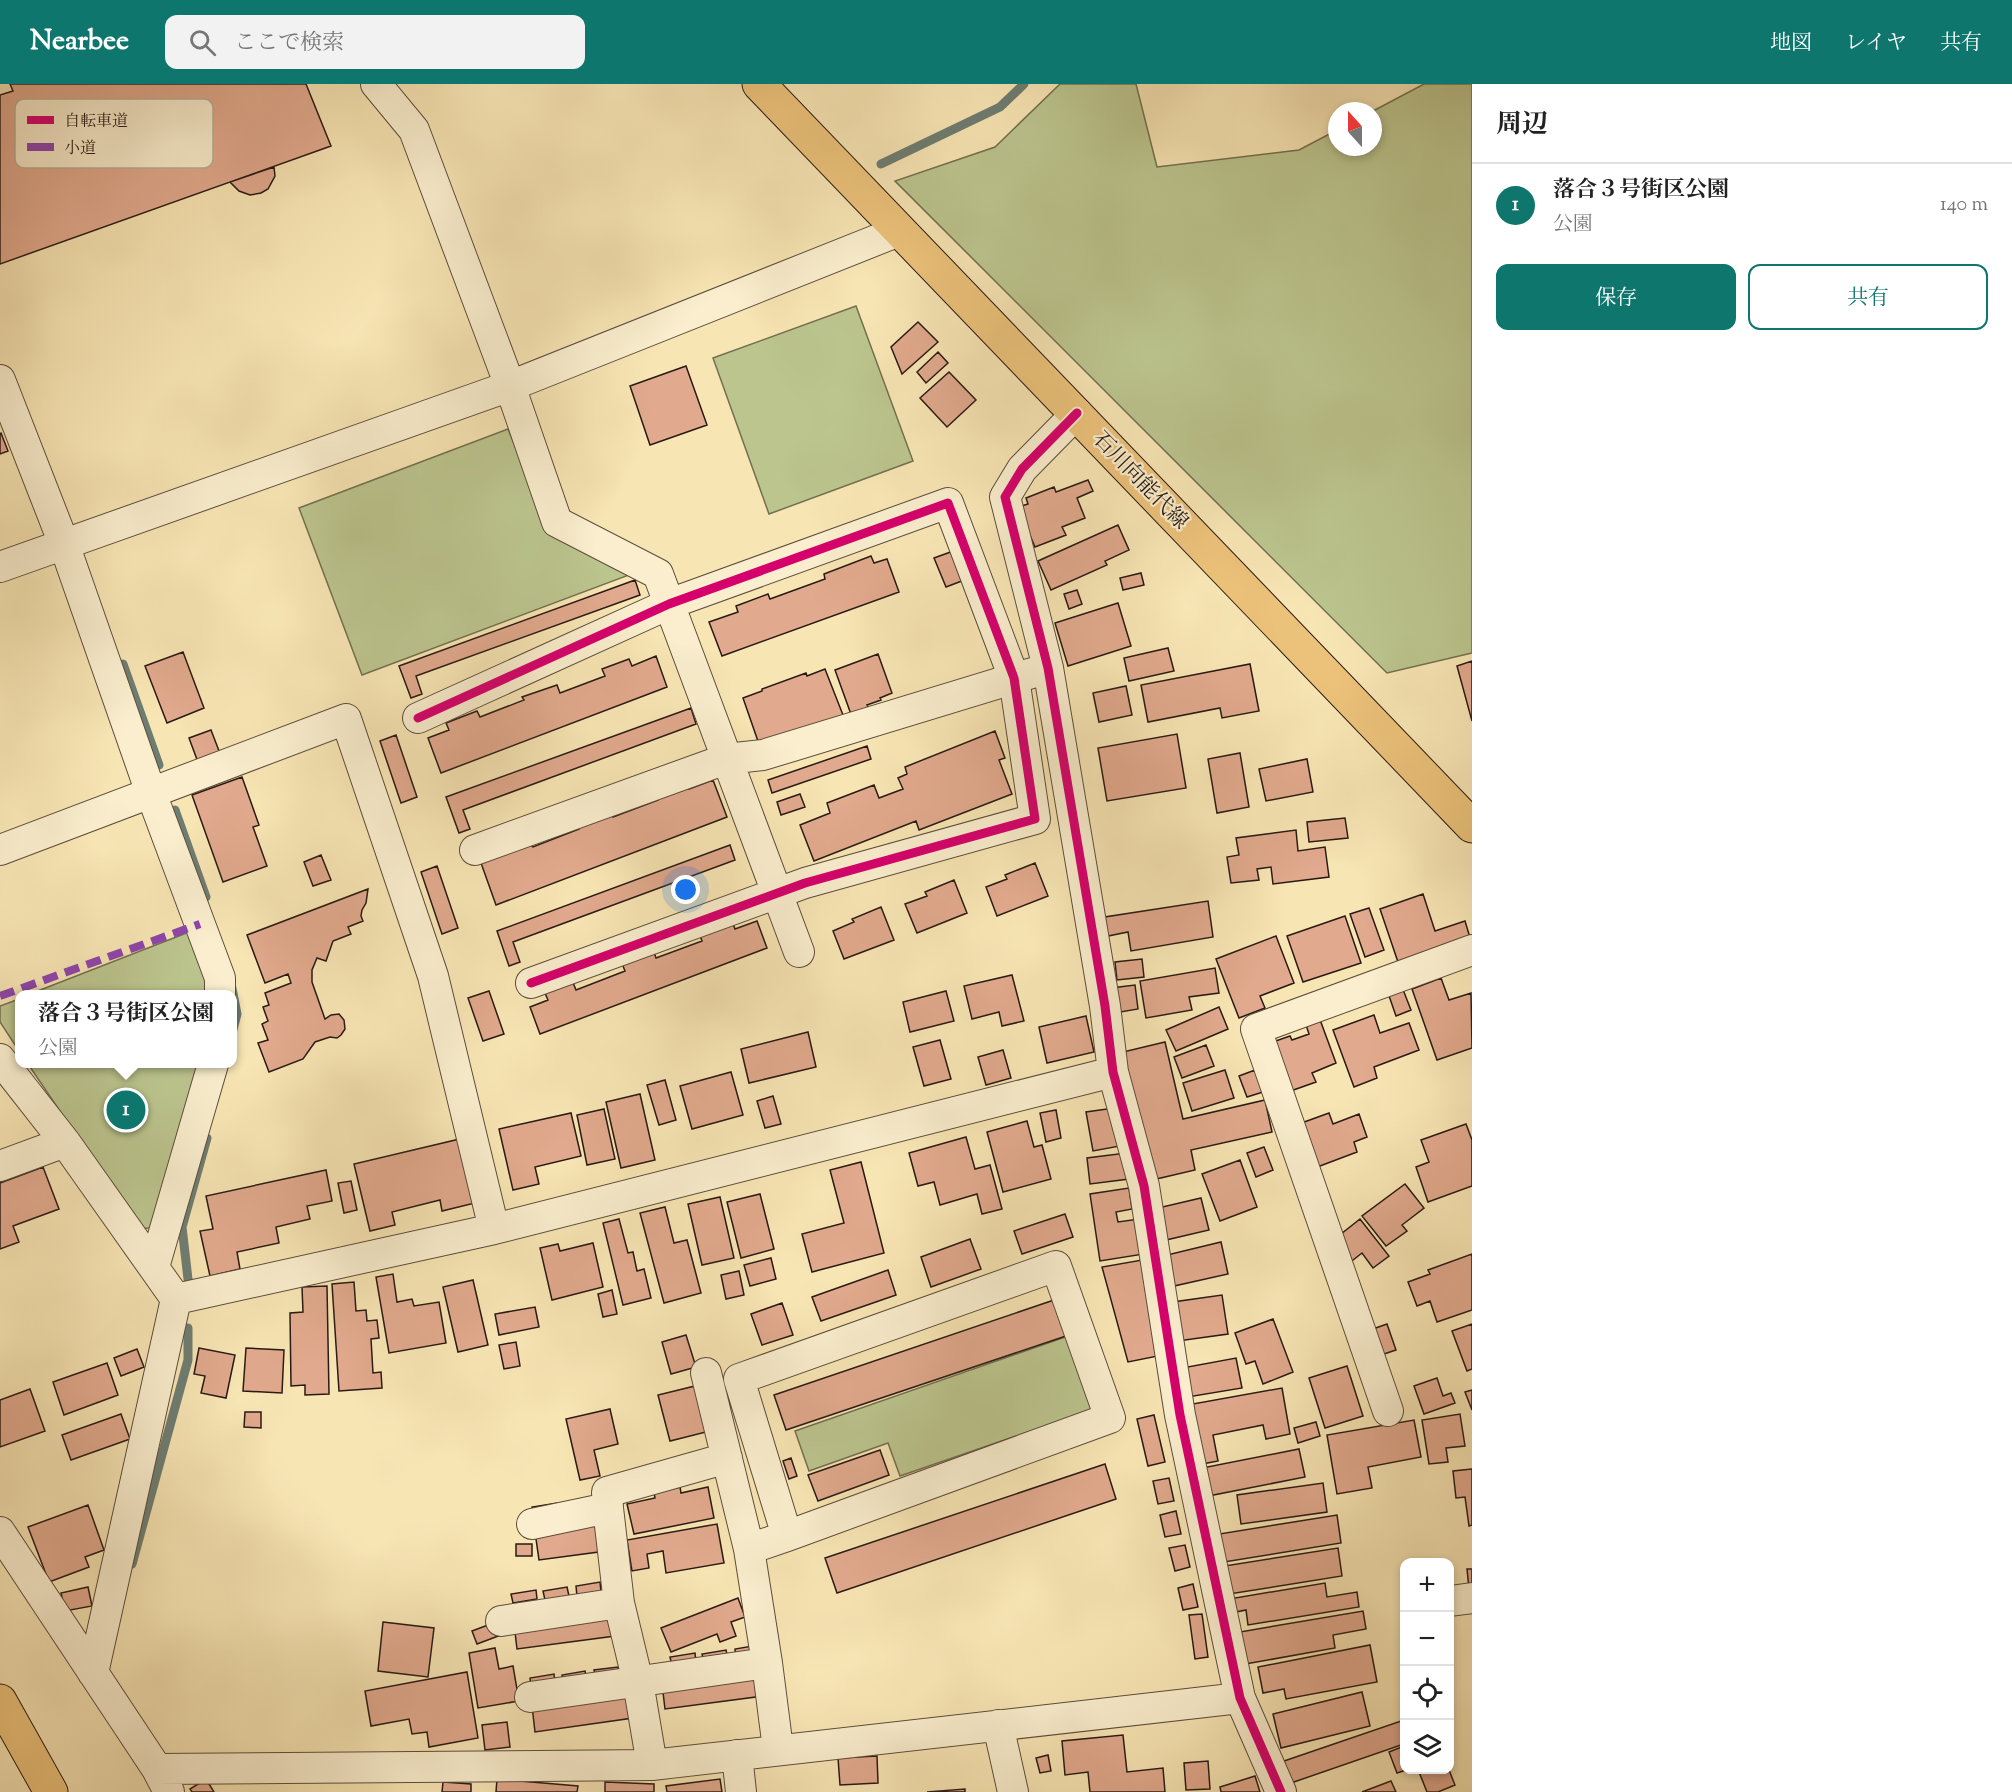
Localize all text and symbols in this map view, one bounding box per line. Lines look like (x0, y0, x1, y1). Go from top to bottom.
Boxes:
search box (165, 15, 585, 69)
text: Nearbee (30, 22, 129, 62)
icon: search (186, 26, 219, 59)
text: ここで検索 (234, 28, 344, 60)
text: 地図 (1770, 29, 1812, 59)
text: レイヤ (1845, 29, 1907, 59)
text: 共有 (1940, 29, 1982, 59)
legend (15, 99, 213, 168)
north arrow (1328, 102, 1382, 156)
text: 周辺 (1496, 107, 1548, 144)
text: 自転車道 (64, 111, 128, 134)
text: 小道 (64, 138, 96, 161)
text: 落合３号街区公園 (1553, 175, 1729, 207)
text: 1 (1512, 191, 1519, 220)
text: 140 m (1940, 191, 1988, 220)
text: 公園 (1553, 211, 1593, 240)
button: 保存 (1496, 264, 1736, 330)
button: 共有 (1748, 264, 1988, 330)
street label: 石川向能代線 (1085, 426, 1194, 537)
your location (671, 875, 700, 904)
popup (15, 990, 237, 1068)
text: 落合３号街区公園 (38, 999, 214, 1031)
text: 公園 (38, 1035, 78, 1064)
pin: 1 (106, 1088, 146, 1132)
map controls (1400, 1558, 1454, 1774)
button: + (1400, 1558, 1454, 1612)
button: − (1400, 1612, 1454, 1666)
button: locate (1400, 1666, 1454, 1720)
button: layers (1400, 1720, 1454, 1774)

